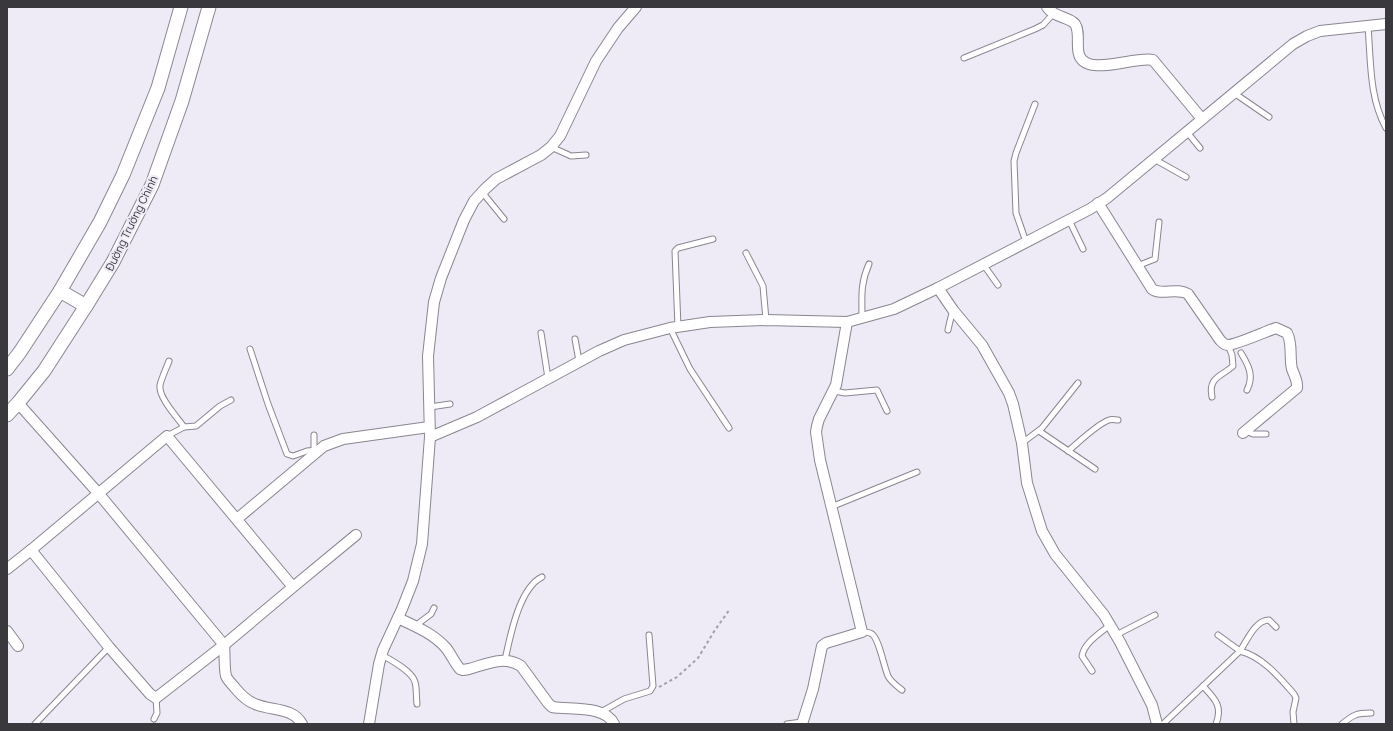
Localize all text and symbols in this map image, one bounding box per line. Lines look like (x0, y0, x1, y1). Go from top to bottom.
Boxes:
street label: Đường Trường Chinh (101, 173, 161, 273)

